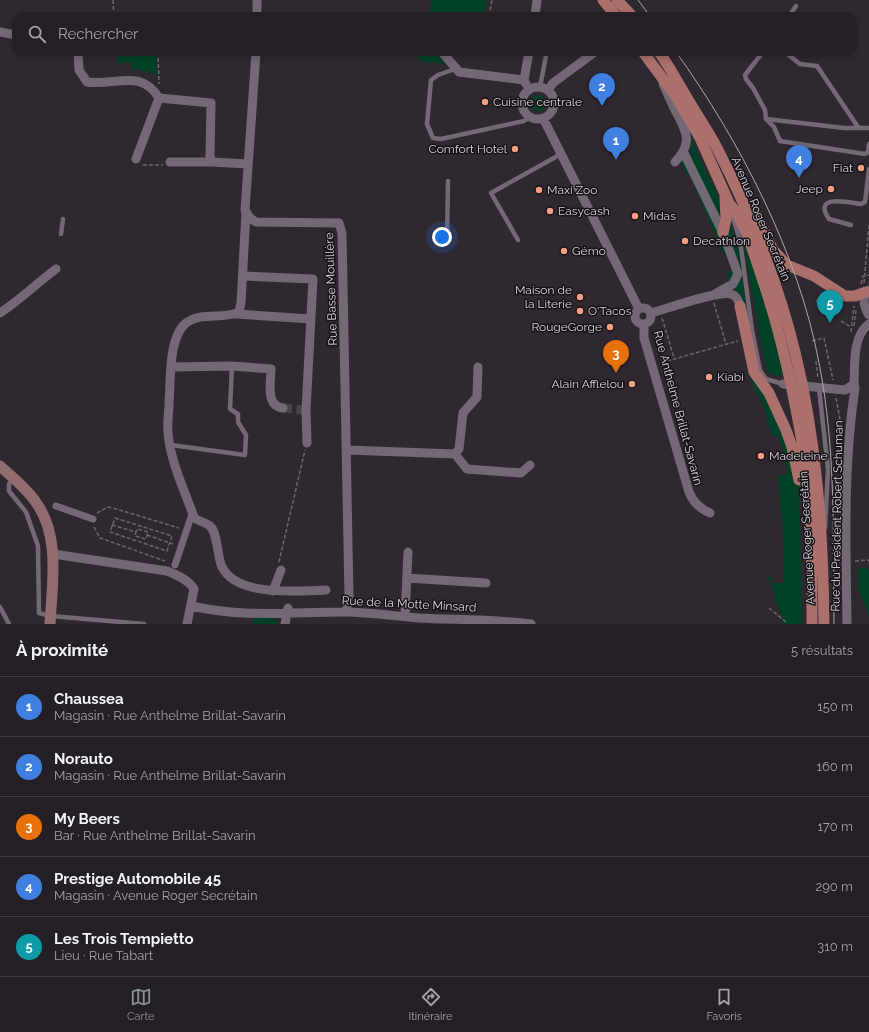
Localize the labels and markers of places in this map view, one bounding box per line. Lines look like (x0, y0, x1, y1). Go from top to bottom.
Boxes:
pin: 2 (589, 73, 615, 106)
place label: Cuisine centrale (493, 95, 582, 109)
marker: Cuisine centrale (480, 97, 490, 107)
pin: 1 (603, 127, 629, 160)
place label: Comfort Hotel (428, 142, 508, 156)
marker: Comfort Hotel (510, 144, 520, 154)
pin: 4 (786, 145, 812, 178)
place label: Fiat (833, 161, 853, 175)
marker: Fiat (856, 163, 866, 173)
place label: Jeep (796, 182, 823, 196)
place label: Maxi Zoo (547, 183, 597, 197)
marker: Jeep (826, 184, 836, 194)
marker: Maxi Zoo (534, 185, 544, 195)
place label: Easycash (558, 204, 610, 218)
marker: Easycash (545, 206, 555, 216)
place label: Midas (643, 209, 676, 223)
marker: Midas (630, 211, 640, 221)
place label: Decathlon (693, 234, 750, 248)
marker: Decathlon (680, 236, 690, 246)
place label: Gémo (572, 244, 606, 258)
marker: Gémo (559, 246, 569, 256)
place label: Maison de la Literie (515, 283, 572, 311)
pin: 5 (817, 290, 843, 323)
marker: Maison de la Literie (575, 292, 585, 302)
place label: O'Tacos (588, 304, 632, 318)
marker: O'Tacos (575, 306, 585, 316)
place label: RougeGorge (531, 320, 602, 334)
marker: RougeGorge (605, 322, 615, 332)
pin: 3 (603, 340, 629, 373)
place label: Kiabi (717, 370, 744, 384)
marker: Kiabi (704, 372, 714, 382)
place label: Alain Afflelou (551, 377, 624, 391)
marker: Alain Afflelou (627, 379, 637, 389)
place label: Madeleine (769, 449, 827, 463)
marker: Madeleine (756, 451, 766, 461)

